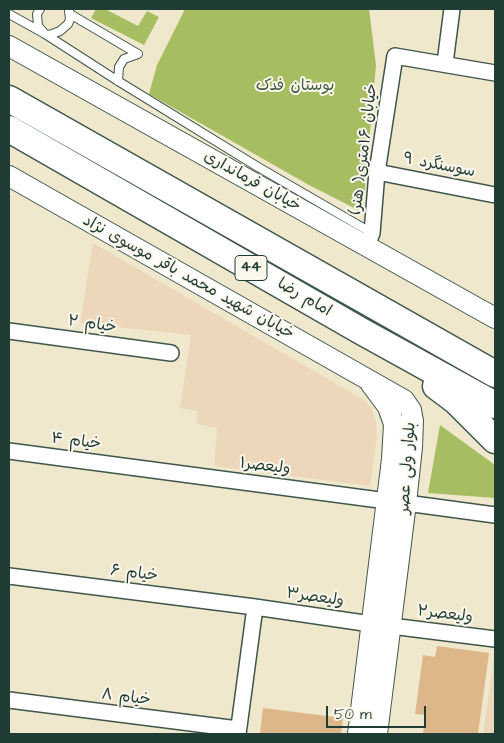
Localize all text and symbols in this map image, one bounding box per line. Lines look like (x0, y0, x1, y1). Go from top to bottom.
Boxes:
park label: بوستان فدک (256, 77, 334, 97)
street label: خیابان ۱۶متری( هنر) (347, 82, 383, 216)
street label: خیابان فرمانداری (200, 147, 304, 217)
street label: سوسنگرد ۹ (401, 150, 477, 182)
street label: خیابان شهید محمد باقر موسوی نژاد (79, 212, 297, 344)
road number: 44 (235, 256, 267, 280)
street label: امام رضا (273, 275, 335, 321)
street label: خیام ۲ (66, 312, 118, 338)
street label: بلوار ولی عصر (395, 421, 421, 515)
street label: خیام ۴ (50, 429, 102, 455)
street label: ولیعصر۱ (239, 454, 291, 480)
street label: خیام ۶ (109, 562, 159, 586)
street label: ولیعصر۳ (285, 584, 345, 612)
street label: ولیعصر۲ (416, 602, 474, 628)
street label: خیام ۸ (100, 685, 152, 711)
scale bar (329, 696, 429, 728)
text: 50 m (334, 704, 372, 725)

